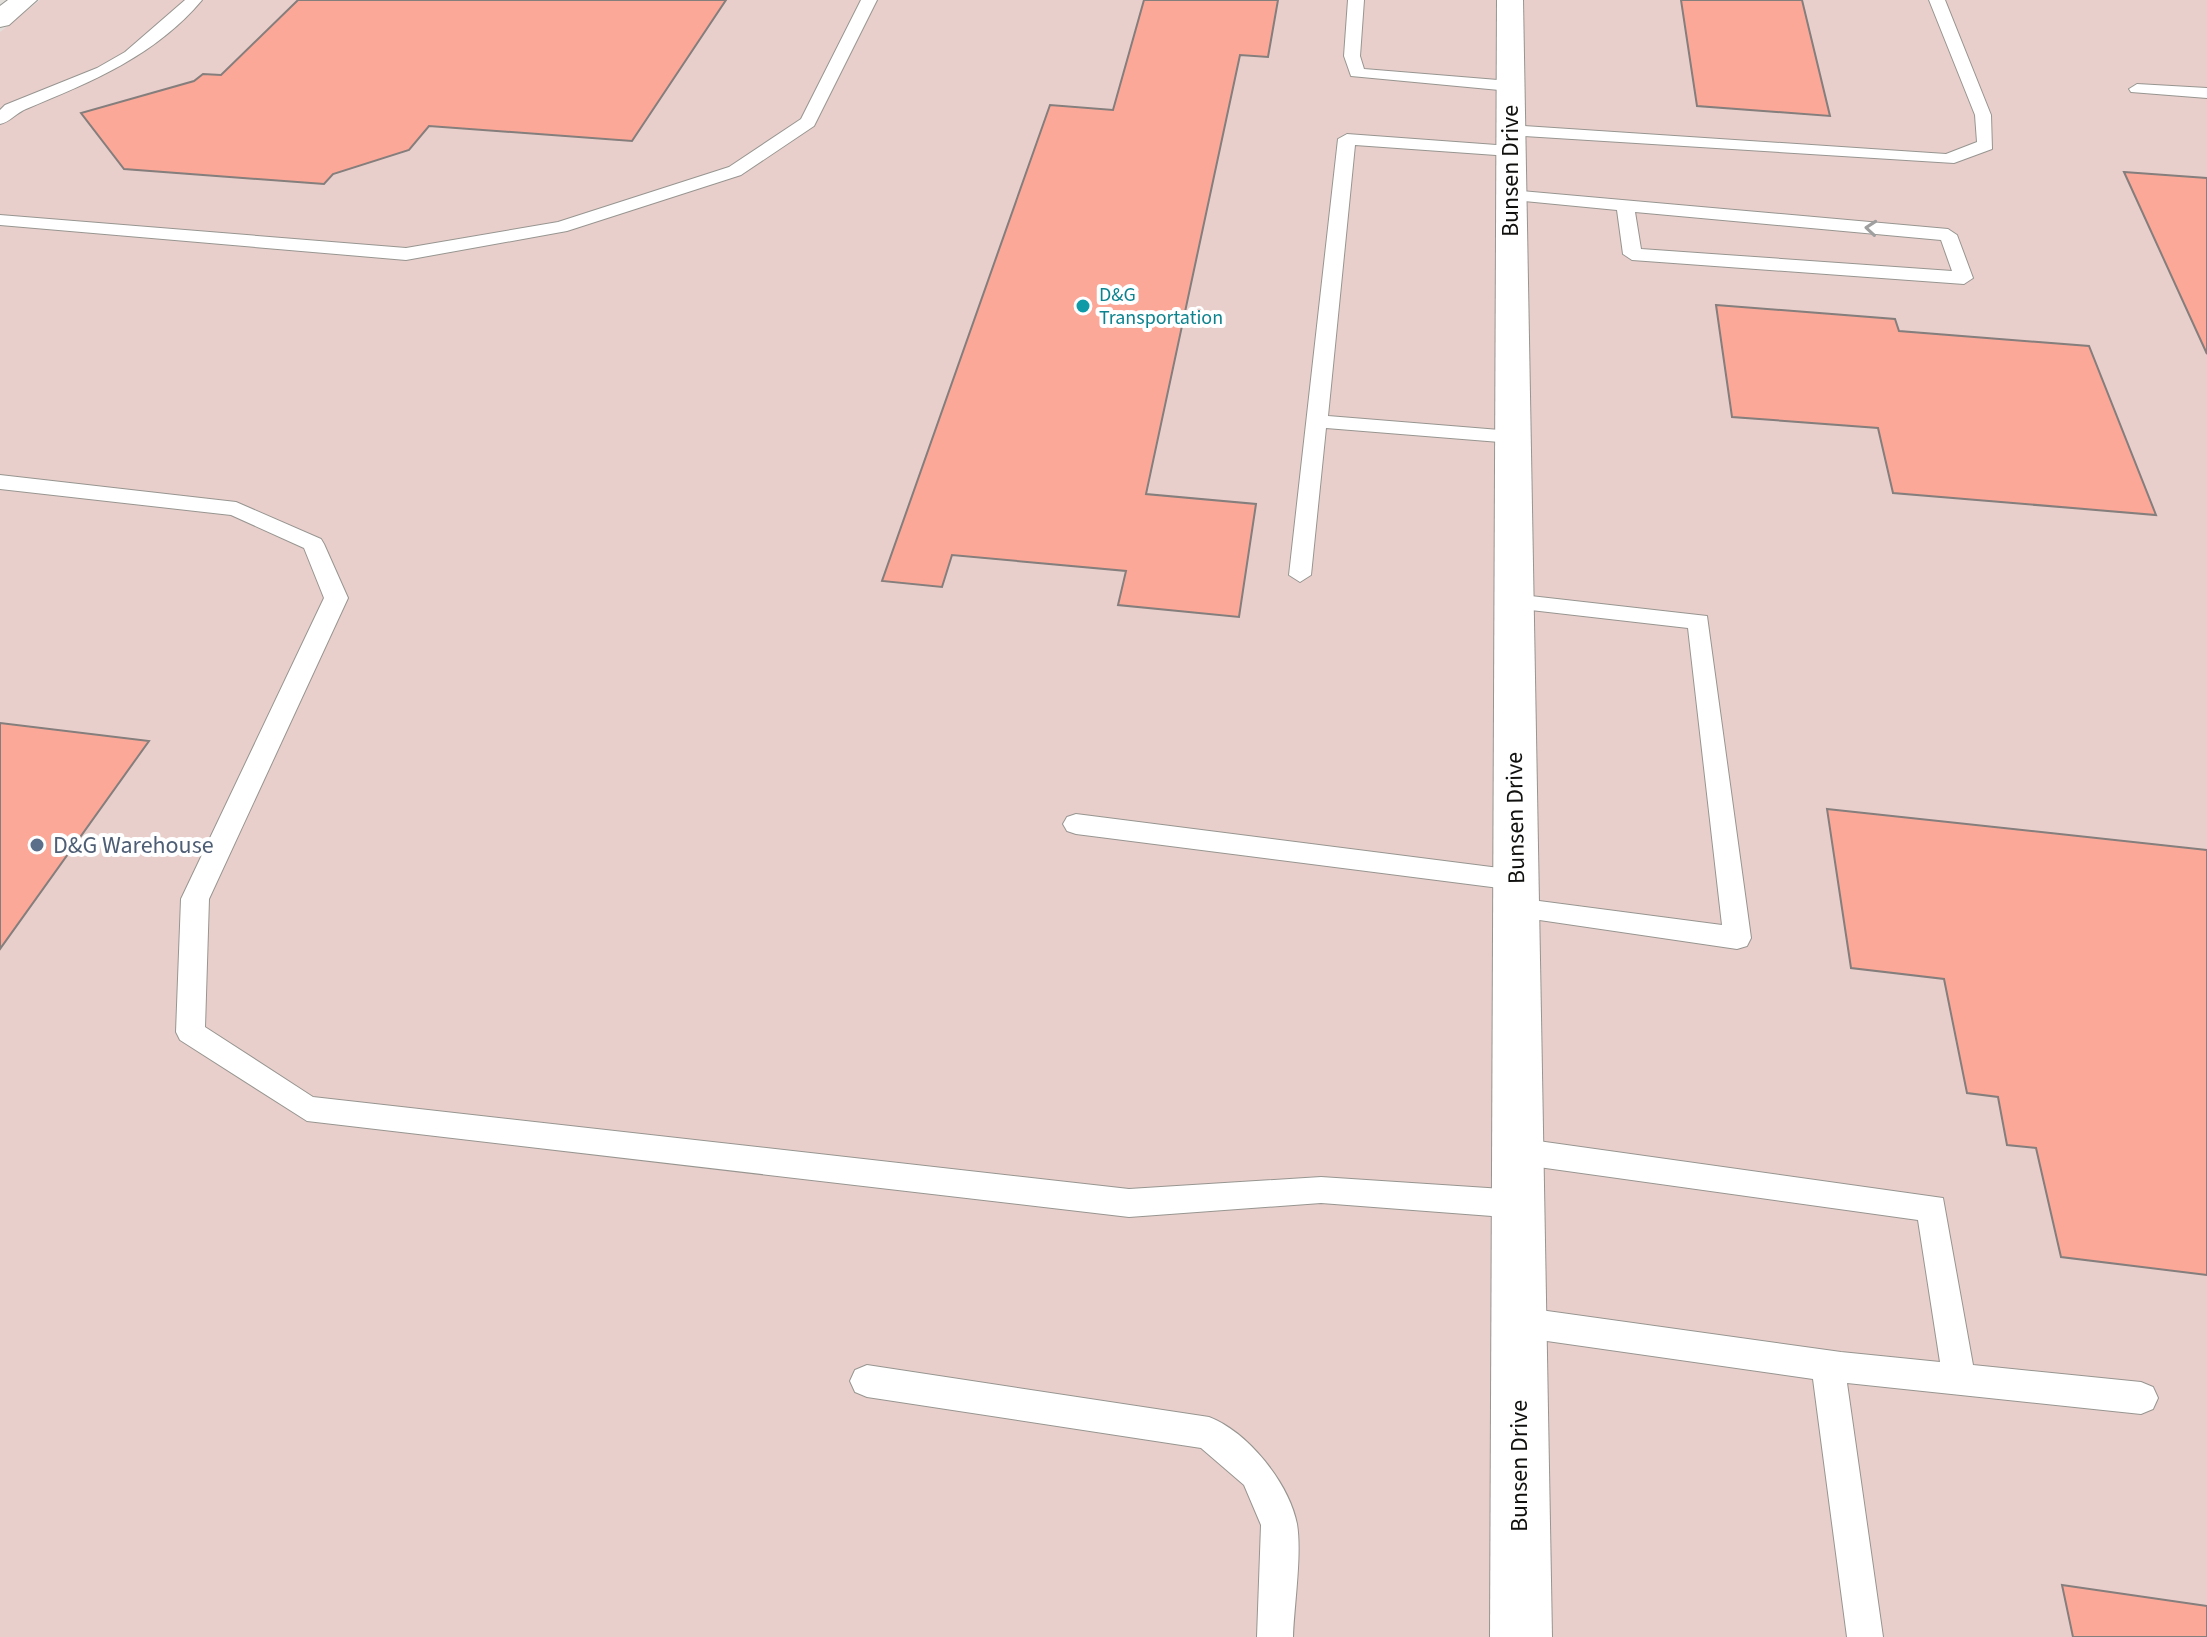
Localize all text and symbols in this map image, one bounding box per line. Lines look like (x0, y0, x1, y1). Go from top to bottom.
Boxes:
street label: Bunsen Drive (1493, 105, 1528, 237)
one-way arrow (1864, 220, 1877, 237)
place label: D&G Transportation (1099, 281, 1223, 332)
marker: D&G Transportation (1074, 297, 1092, 315)
street label: Bunsen Drive (1497, 752, 1534, 884)
place label: D&G Warehouse (53, 828, 214, 863)
marker: D&G Warehouse (28, 836, 46, 854)
street label: Bunsen Drive (1502, 1400, 1537, 1532)

